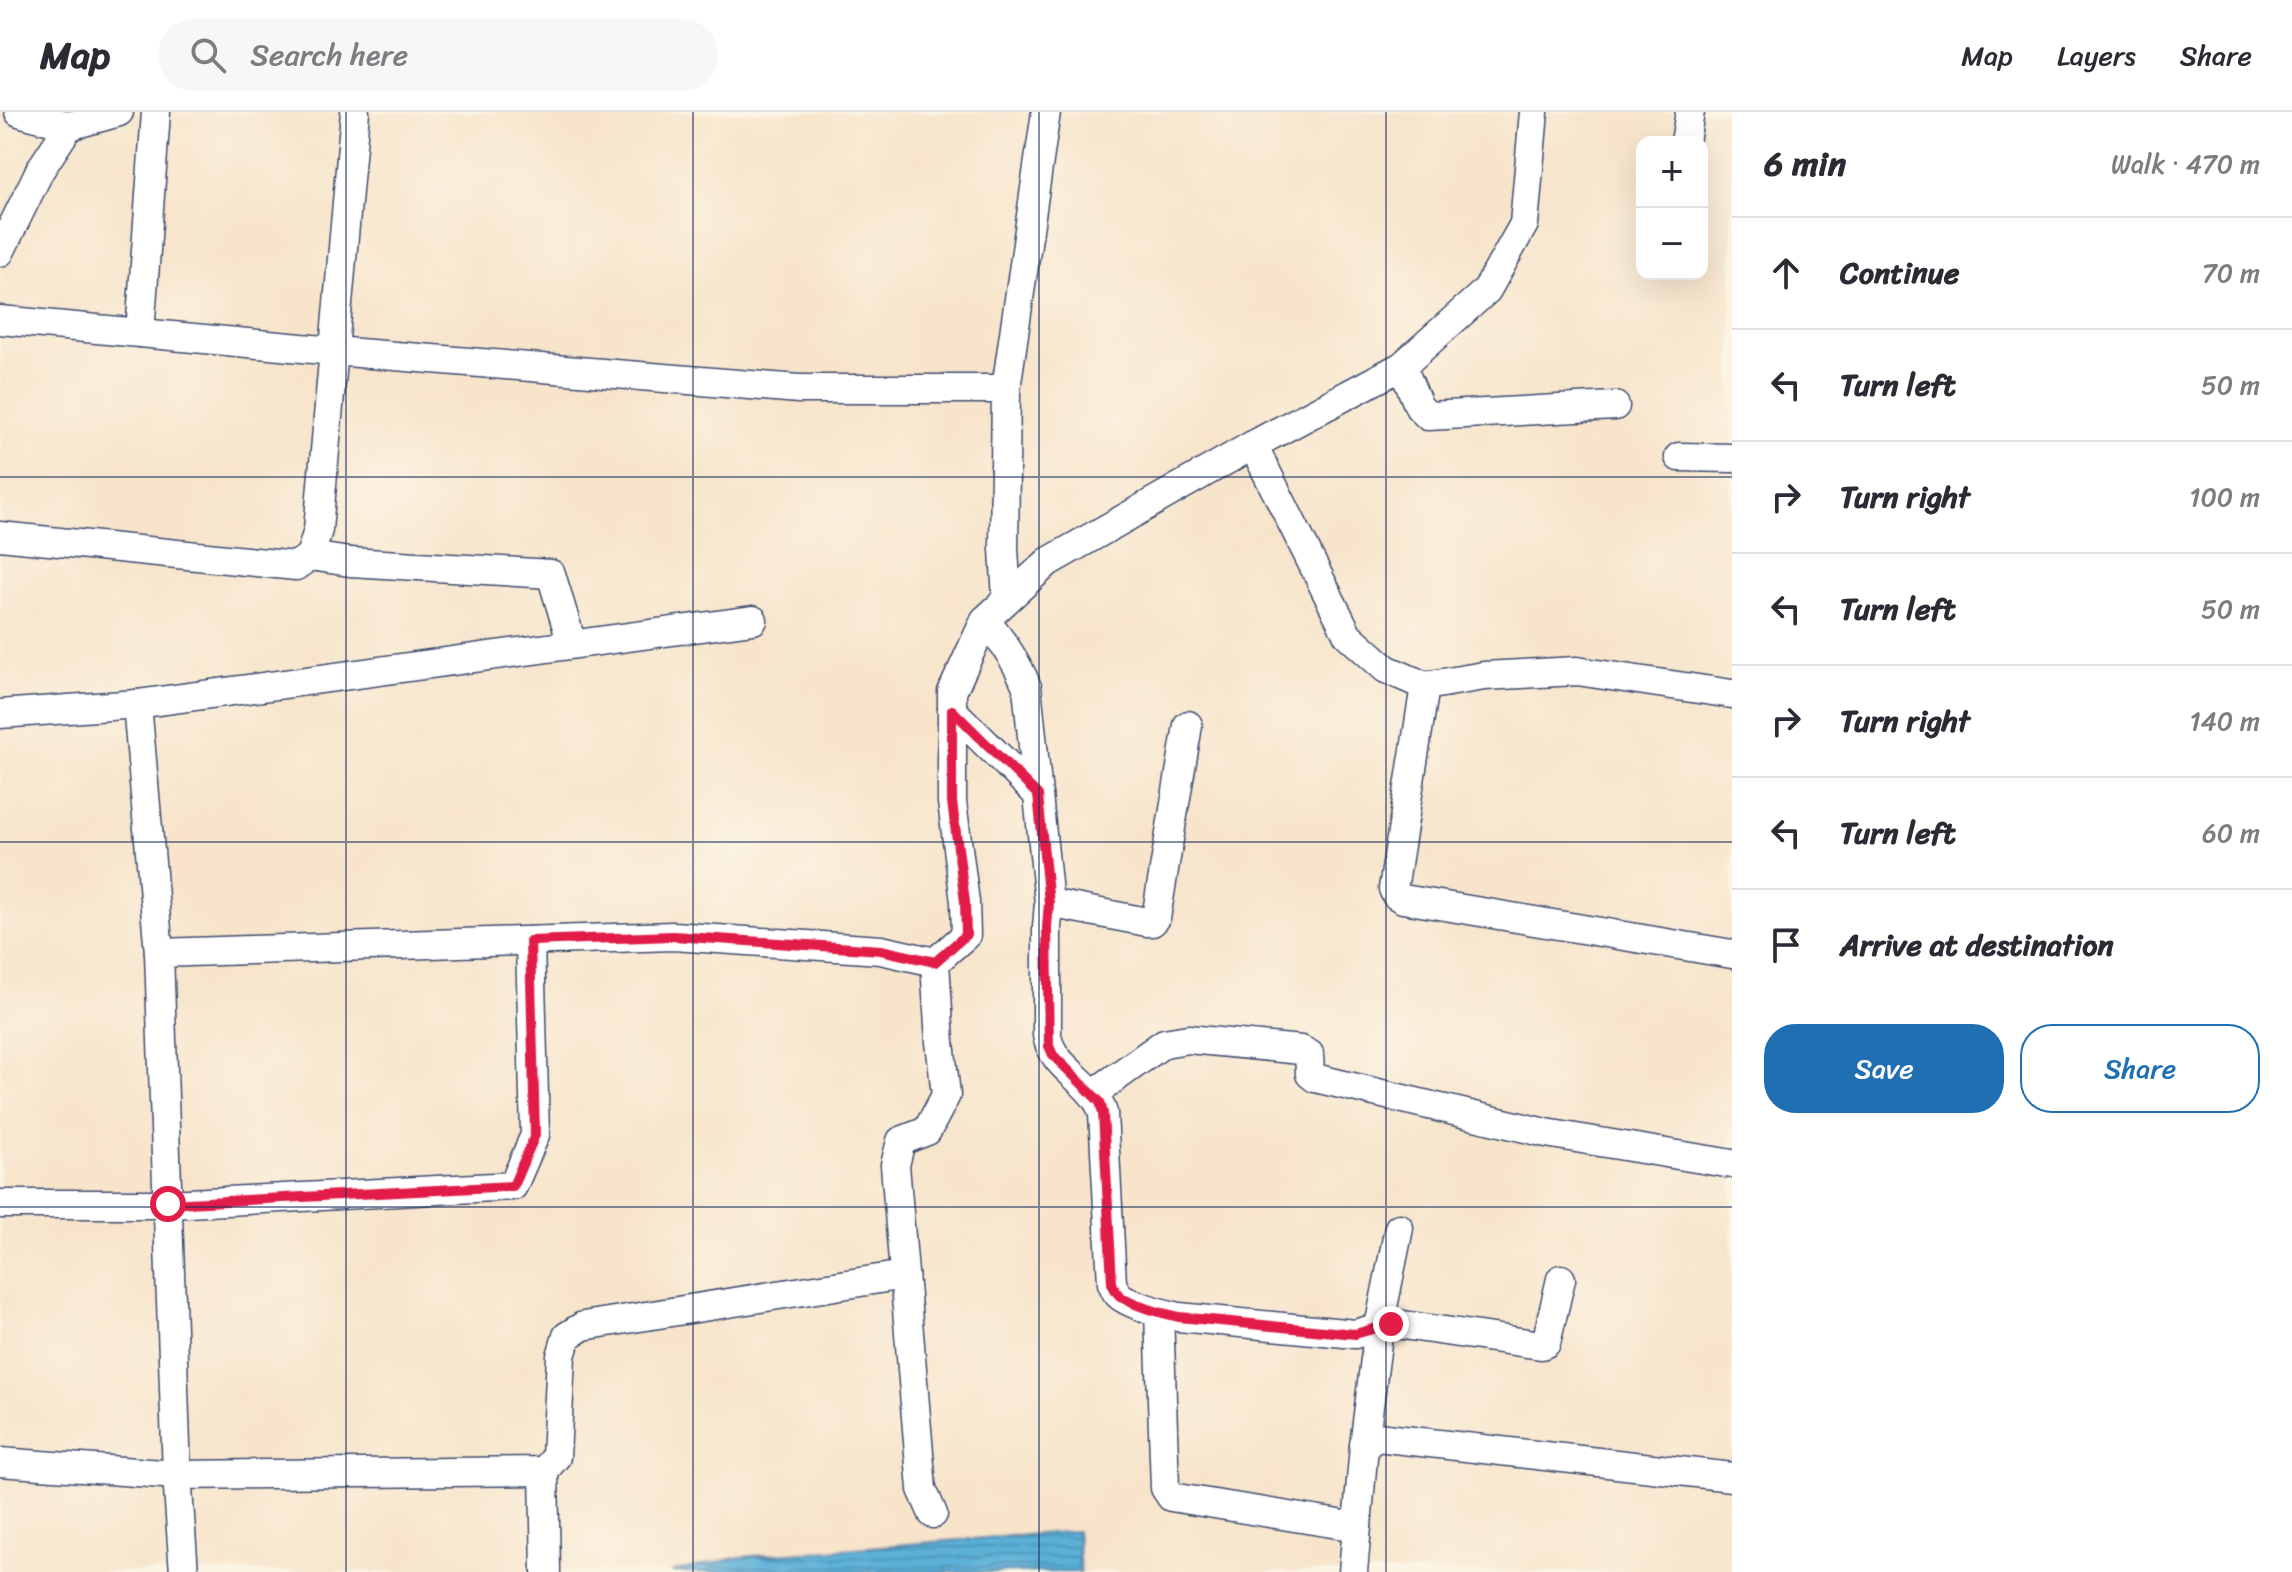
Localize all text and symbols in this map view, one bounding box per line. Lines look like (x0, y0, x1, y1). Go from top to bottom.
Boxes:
search box (158, 19, 718, 91)
text: Map (40, 22, 110, 89)
text: Search here (250, 28, 408, 82)
text: Map (1961, 31, 2013, 80)
text: Layers (2057, 31, 2136, 80)
text: Share (2180, 31, 2252, 80)
icon: search (186, 33, 230, 77)
text: 6 min (1764, 134, 1846, 194)
map controls (1636, 136, 1708, 280)
button: + (1636, 136, 1708, 208)
text: Walk · 470 m (2111, 141, 2260, 187)
button: − (1636, 208, 1708, 280)
text: Continue (1840, 246, 1959, 300)
text: 70 m (2202, 250, 2260, 296)
icon: ahead (1764, 251, 1808, 295)
text: Turn left (1840, 358, 1956, 412)
text: 50 m (2201, 362, 2260, 408)
icon: left (1764, 363, 1808, 407)
text: Turn right (1840, 470, 1970, 524)
text: 100 m (2189, 474, 2260, 520)
icon: right (1764, 475, 1808, 519)
text: Turn left (1840, 582, 1956, 636)
text: 50 m (2201, 586, 2260, 632)
icon: left (1764, 587, 1808, 631)
text: Turn right (1840, 694, 1970, 748)
text: 140 m (2189, 698, 2260, 744)
icon: right (1764, 699, 1808, 743)
text: Turn left (1840, 806, 1956, 860)
text: 60 m (2202, 810, 2260, 856)
icon: left (1764, 811, 1808, 855)
text: Arrive at destination (1840, 918, 2114, 972)
icon: arrive (1764, 923, 1808, 967)
button: Save (1764, 1024, 2004, 1113)
button: Share (2020, 1024, 2260, 1113)
route start (150, 1186, 186, 1222)
route end (1373, 1306, 1409, 1342)

